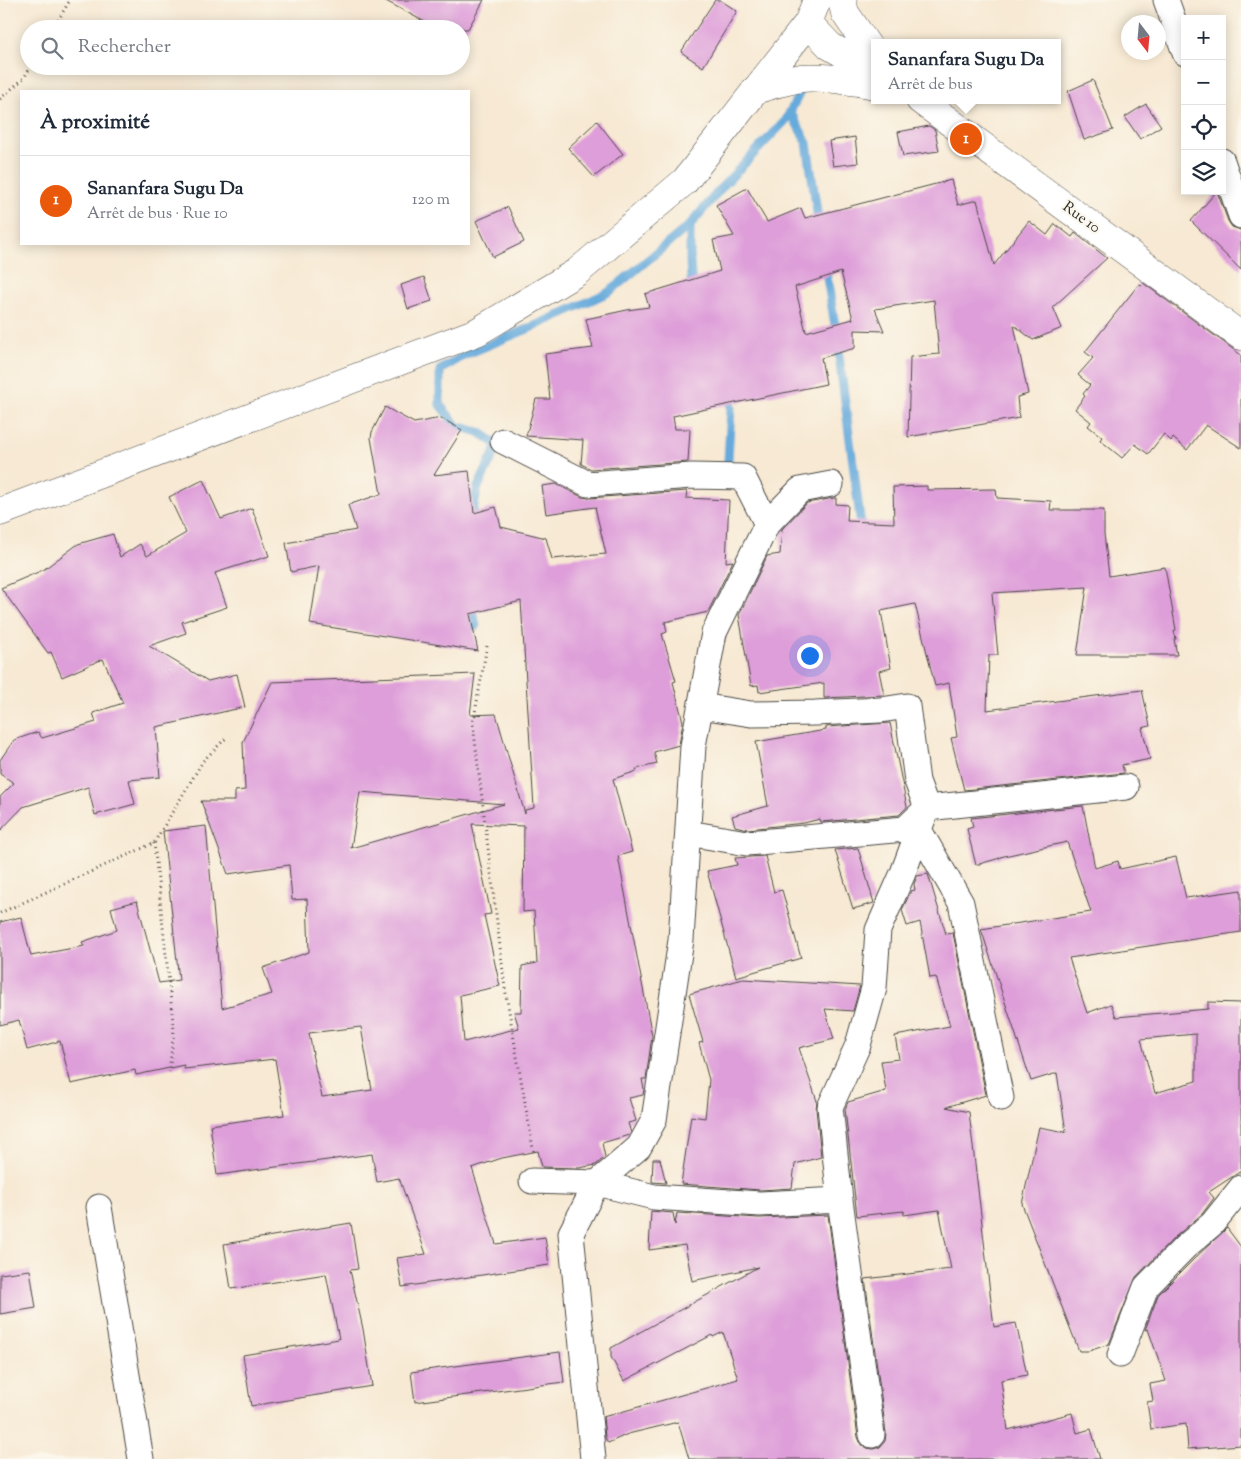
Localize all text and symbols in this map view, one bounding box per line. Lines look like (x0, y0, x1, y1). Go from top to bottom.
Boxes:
north arrow (1121, 15, 1166, 60)
map controls (1181, 15, 1226, 195)
button: + (1181, 15, 1226, 60)
search box (20, 20, 470, 75)
icon: search (38, 34, 66, 62)
text: Rechercher (78, 34, 171, 61)
popup (871, 39, 1061, 104)
text: Sananfara Sugu Da (888, 47, 1044, 74)
button: − (1181, 60, 1226, 105)
text: Arrêt de bus (888, 74, 973, 97)
button: locate (1181, 105, 1226, 150)
text: À proximité (40, 108, 150, 138)
pin: 1 (950, 120, 982, 158)
button: layers (1181, 150, 1226, 195)
text: Sananfara Sugu Da (87, 176, 244, 203)
text: 1 (53, 189, 59, 212)
text: 120 m (412, 189, 450, 212)
street label: Rue 10 (1058, 197, 1104, 239)
text: Arrêt de bus · Rue 10 (87, 203, 228, 226)
your location (797, 643, 823, 669)

